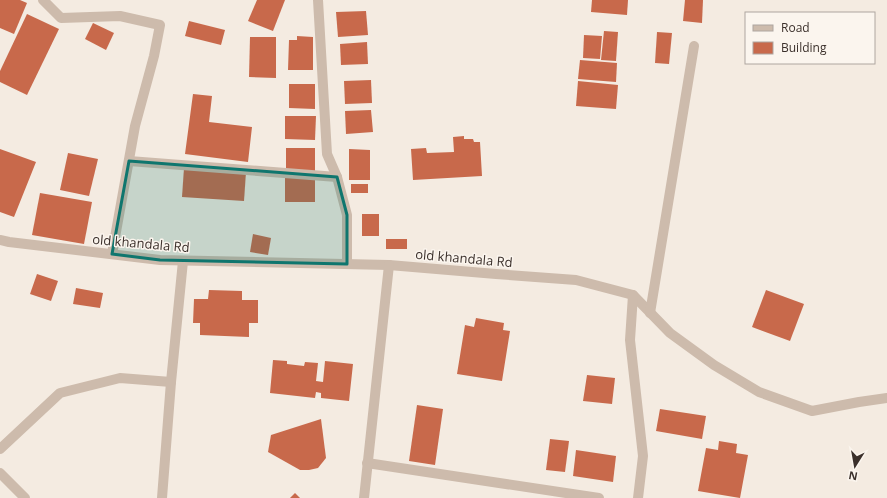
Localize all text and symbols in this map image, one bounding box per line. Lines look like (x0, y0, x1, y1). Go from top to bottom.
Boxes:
legend (745, 12, 875, 64)
text: Road (781, 19, 810, 36)
text: Building (781, 39, 827, 56)
street label: old khandala Rd (92, 230, 190, 256)
street label: old khandala Rd (415, 245, 513, 271)
north arrow (835, 446, 875, 486)
text: N (847, 468, 859, 485)

